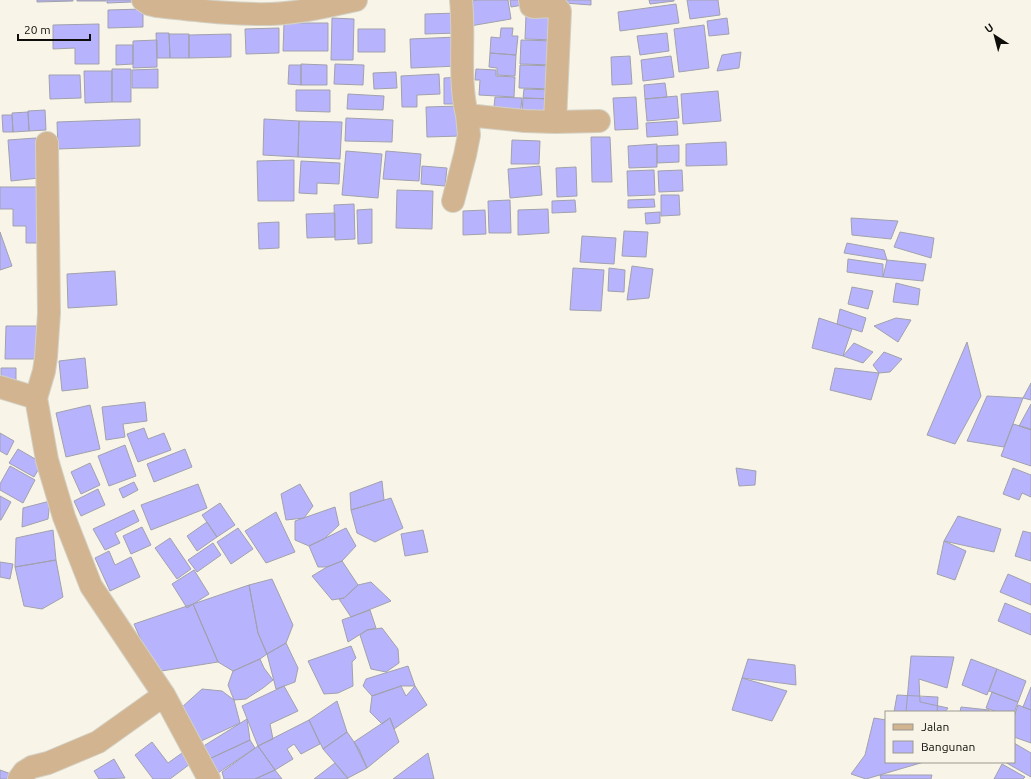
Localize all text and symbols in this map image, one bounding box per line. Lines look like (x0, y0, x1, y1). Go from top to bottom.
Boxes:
scale bar (18, 16, 90, 42)
north arrow (975, 16, 1015, 56)
text: U (982, 21, 996, 35)
text: 20 m (24, 23, 51, 36)
legend (885, 711, 1015, 763)
text: Jalan (921, 720, 949, 733)
text: Bangunan (921, 740, 975, 753)

